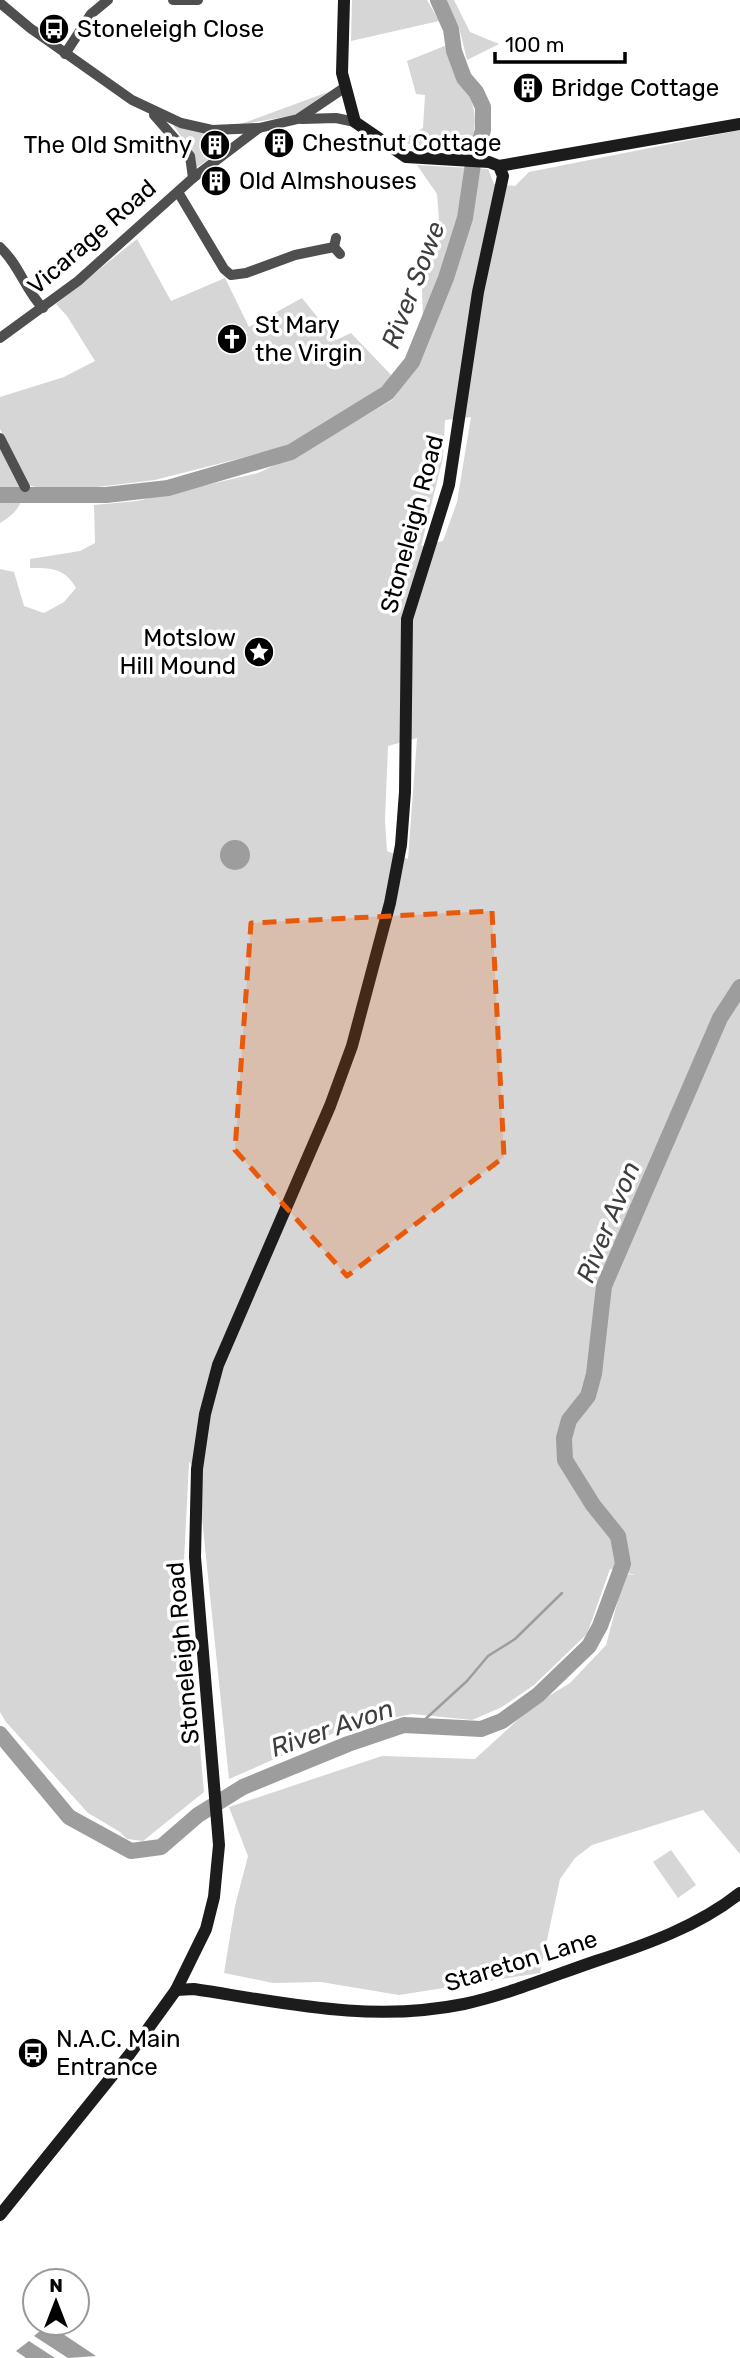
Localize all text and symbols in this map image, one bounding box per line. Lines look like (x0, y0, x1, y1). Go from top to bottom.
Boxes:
bus stop icon: Stoneleigh Close (37, 12, 71, 46)
place label: Stoneleigh Close (77, 15, 264, 43)
scale bar (495, 21, 624, 65)
text: 100 m (505, 32, 564, 57)
building icon: Bridge Cottage (511, 71, 545, 105)
place label: Bridge Cottage (551, 74, 719, 102)
building icon: Chestnut Cottage (262, 126, 296, 160)
building icon: The Old Smithy (198, 128, 232, 162)
place label: Chestnut Cottage (302, 129, 501, 157)
place label: The Old Smithy (23, 131, 192, 159)
building icon: Old Almshouses (199, 164, 233, 198)
place label: Old Almshouses (239, 167, 417, 195)
street label: Vicarage Road (22, 174, 162, 300)
water label: River Sowe (375, 217, 452, 353)
place label: St Mary the Virgin (255, 311, 363, 367)
church icon: St Mary the Virgin (215, 322, 249, 356)
street label: Stoneleigh Road (375, 432, 449, 616)
place label: Motslow Hill Mound (119, 624, 236, 680)
place icon: Motslow Hill Mound (242, 635, 276, 669)
water label: River Avon (570, 1157, 647, 1287)
street label: Stoneleigh Road (161, 1561, 205, 1745)
water label: River Avon (267, 1693, 398, 1764)
street label: Stareton Lane (441, 1924, 601, 1998)
place label: N.A.C. Main Entrance (56, 2025, 181, 2081)
bus stop icon: N.A.C. Main Entrance (16, 2036, 50, 2070)
north arrow (21, 2267, 91, 2337)
text: N (49, 2274, 63, 2297)

